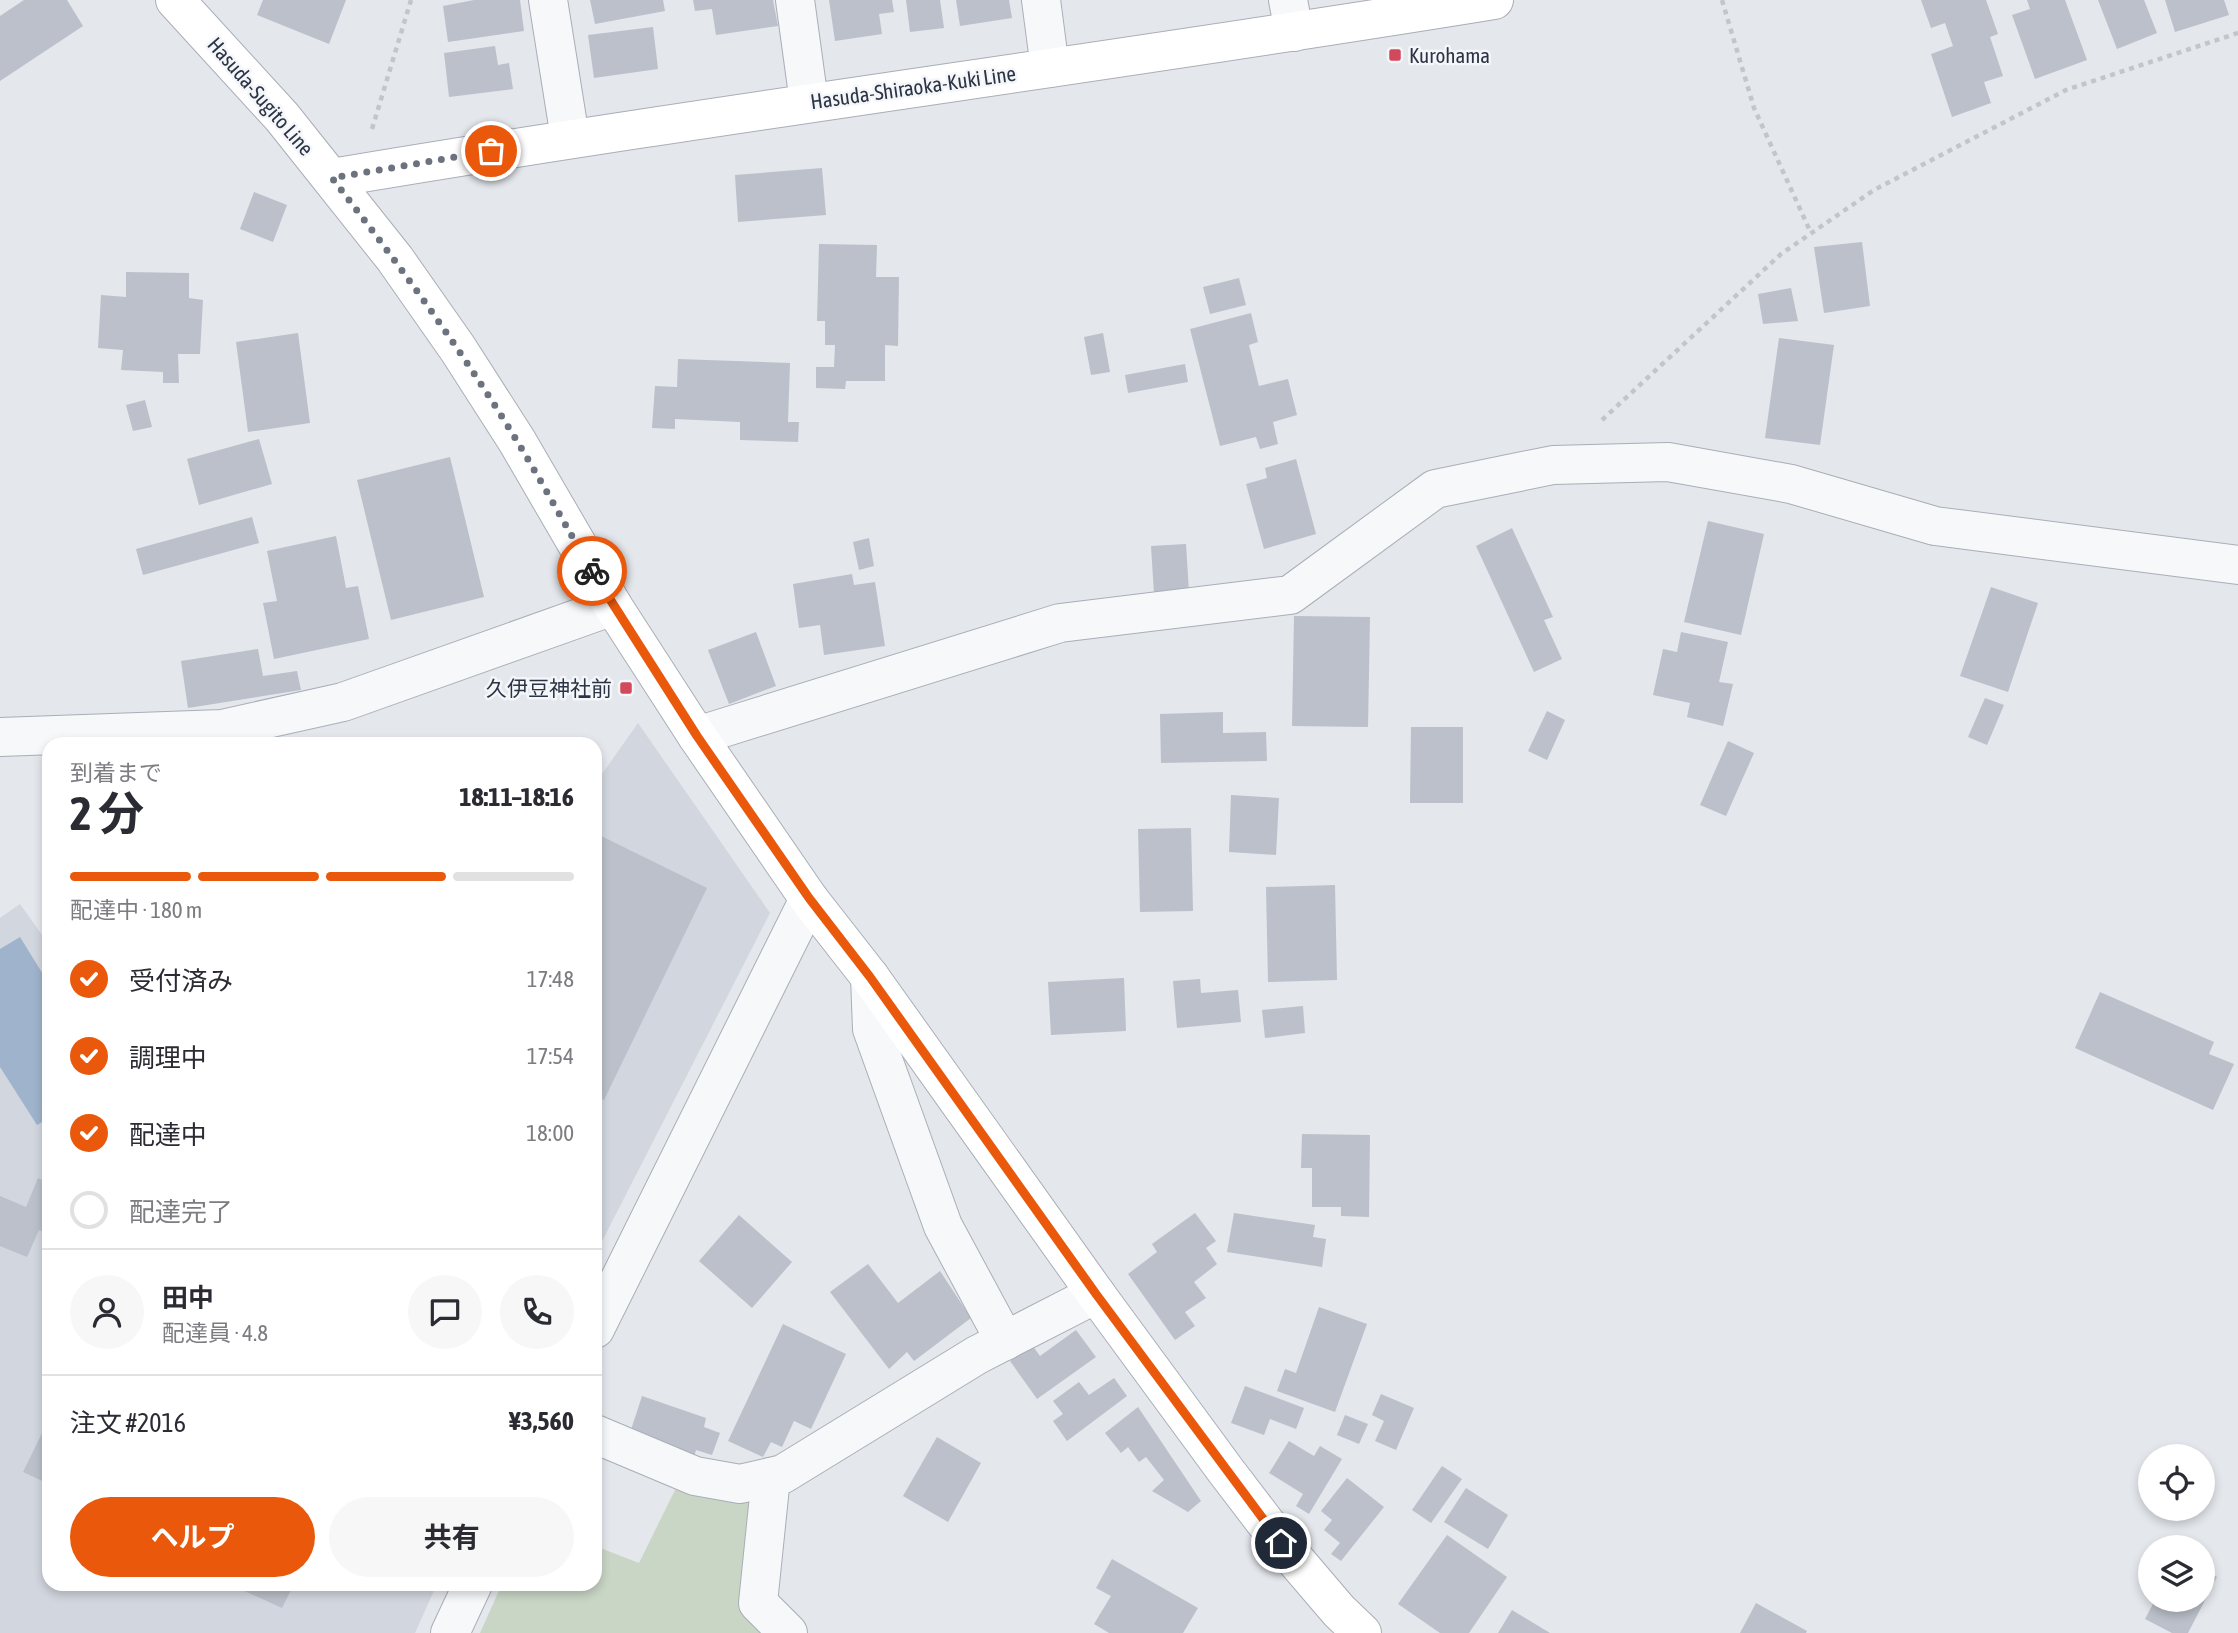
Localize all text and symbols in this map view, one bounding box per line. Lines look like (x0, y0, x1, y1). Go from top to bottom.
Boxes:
street label: Hasuda-Sugito Line (203, 32, 319, 160)
place label: Kurohama (1409, 43, 1490, 67)
marker: Kurohama (1387, 47, 1403, 63)
street label: Hasuda-Shiraoka-Kuki Line (809, 61, 1017, 113)
pin (461, 121, 521, 181)
icon: bag (472, 132, 510, 170)
courier (557, 536, 627, 606)
icon: bike (573, 552, 611, 590)
place label: 久伊豆神社前 (486, 676, 612, 700)
marker: 久伊豆神社前 (618, 680, 634, 696)
text: 到着まで (70, 760, 162, 786)
text: 18:11–18:16 (459, 782, 574, 812)
text: 2 分 (70, 787, 144, 840)
text: 配達中 · 180 m (70, 897, 202, 923)
icon: check (70, 960, 108, 998)
text: 受付済み (129, 966, 233, 996)
text: 17:48 (527, 966, 574, 992)
icon: check (70, 1037, 108, 1075)
text: 調理中 (129, 1043, 207, 1073)
text: 17:54 (527, 1043, 574, 1069)
icon: check (70, 1114, 108, 1152)
text: 配達中 (129, 1120, 207, 1150)
text: 18:00 (526, 1120, 574, 1146)
text: 配達完了 (129, 1197, 233, 1227)
button: person (70, 1275, 144, 1349)
button: chat (408, 1275, 482, 1349)
button: phone (500, 1275, 574, 1349)
text: 田中 (162, 1283, 214, 1313)
text: 配達員 · 4.8 (162, 1320, 268, 1346)
text: ¥3,560 (509, 1406, 574, 1436)
text: 注文 #2016 (70, 1408, 186, 1438)
map controls (2138, 1444, 2215, 1612)
button: locate (2138, 1444, 2215, 1521)
button: ヘルプ (70, 1497, 315, 1577)
button: 共有 (329, 1497, 574, 1577)
pin (1251, 1513, 1311, 1573)
icon: home (1262, 1524, 1300, 1562)
button: layers (2138, 1535, 2215, 1612)

